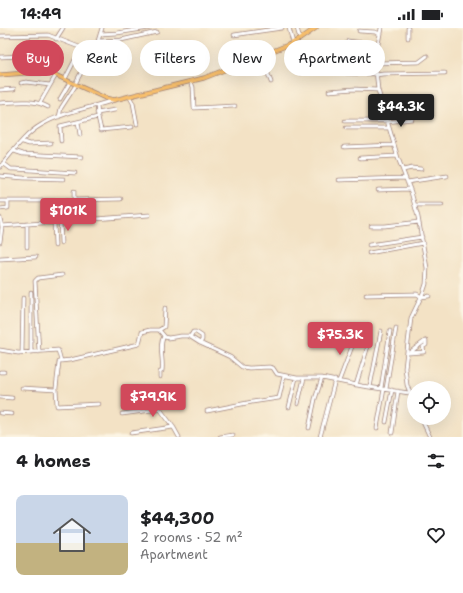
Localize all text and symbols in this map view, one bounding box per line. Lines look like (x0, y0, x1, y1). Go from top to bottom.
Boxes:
text: 14:49 (20, 4, 62, 24)
chip: Buy (12, 40, 64, 76)
chip: Rent (72, 40, 132, 76)
chip: Filters (140, 40, 210, 76)
chip: New (218, 40, 276, 76)
chip: Apartment (284, 40, 385, 76)
pin: $44.3K (368, 94, 434, 128)
text: $44.3K (377, 98, 425, 115)
pin: $101K (40, 198, 96, 232)
text: $101K (49, 202, 87, 219)
pin: $75.3K (307, 322, 373, 356)
text: $75.3K (317, 326, 363, 343)
map controls (407, 381, 451, 425)
button: locate (407, 381, 451, 425)
pin: $79.9K (120, 384, 186, 418)
text: $79.9K (130, 388, 176, 405)
text: 4 homes (16, 450, 91, 472)
icon: filters (425, 450, 447, 472)
text: $44,300 (140, 507, 214, 529)
icon: home (48, 511, 96, 559)
icon: heart (425, 524, 447, 546)
text: 2 rooms · 52 m² (140, 529, 243, 546)
text: Apartment (140, 546, 208, 563)

